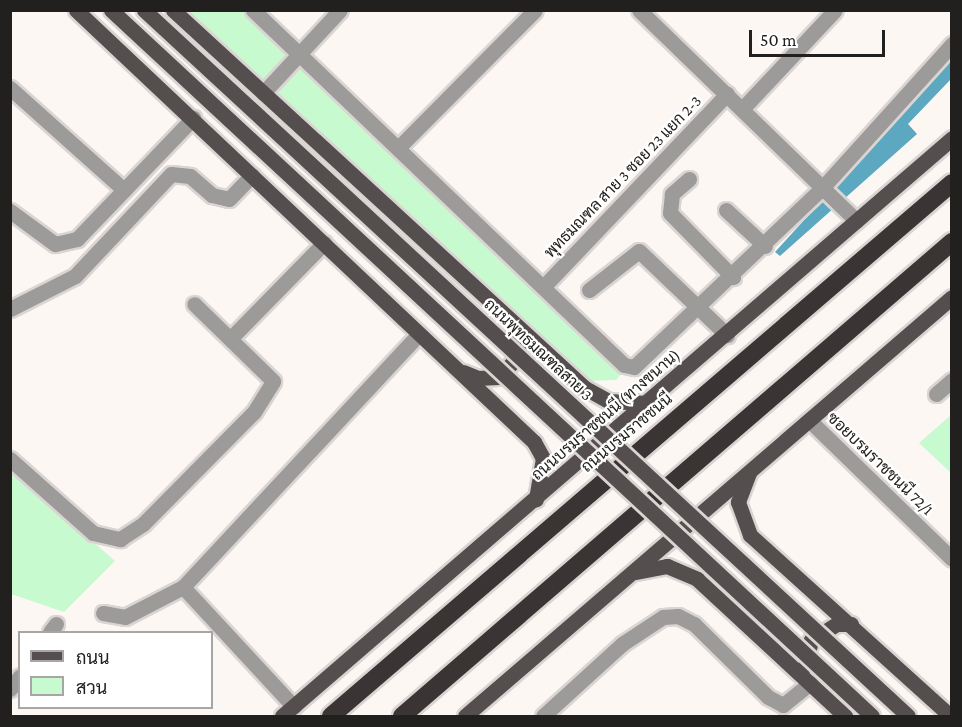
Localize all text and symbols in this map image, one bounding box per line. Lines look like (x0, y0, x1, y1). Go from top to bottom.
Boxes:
scale bar (752, 18, 888, 56)
text: 50 m (760, 30, 797, 50)
street label: พุทธมณฑล สาย 3 ซอย 23 แยก 2-3 (540, 92, 706, 262)
street label: ถนนพุทธมณฑลสาย 3 (480, 295, 596, 405)
street label: ถนนบรมราชชนนี (ทางขนาน) (528, 345, 684, 485)
street label: ถนนบรมราชชนนี (578, 389, 676, 477)
street label: ซอยบรมราชชนนี 72/1 (823, 409, 937, 519)
legend (18, 631, 213, 709)
text: ถนน (76, 648, 109, 668)
text: สวน (76, 678, 107, 698)

